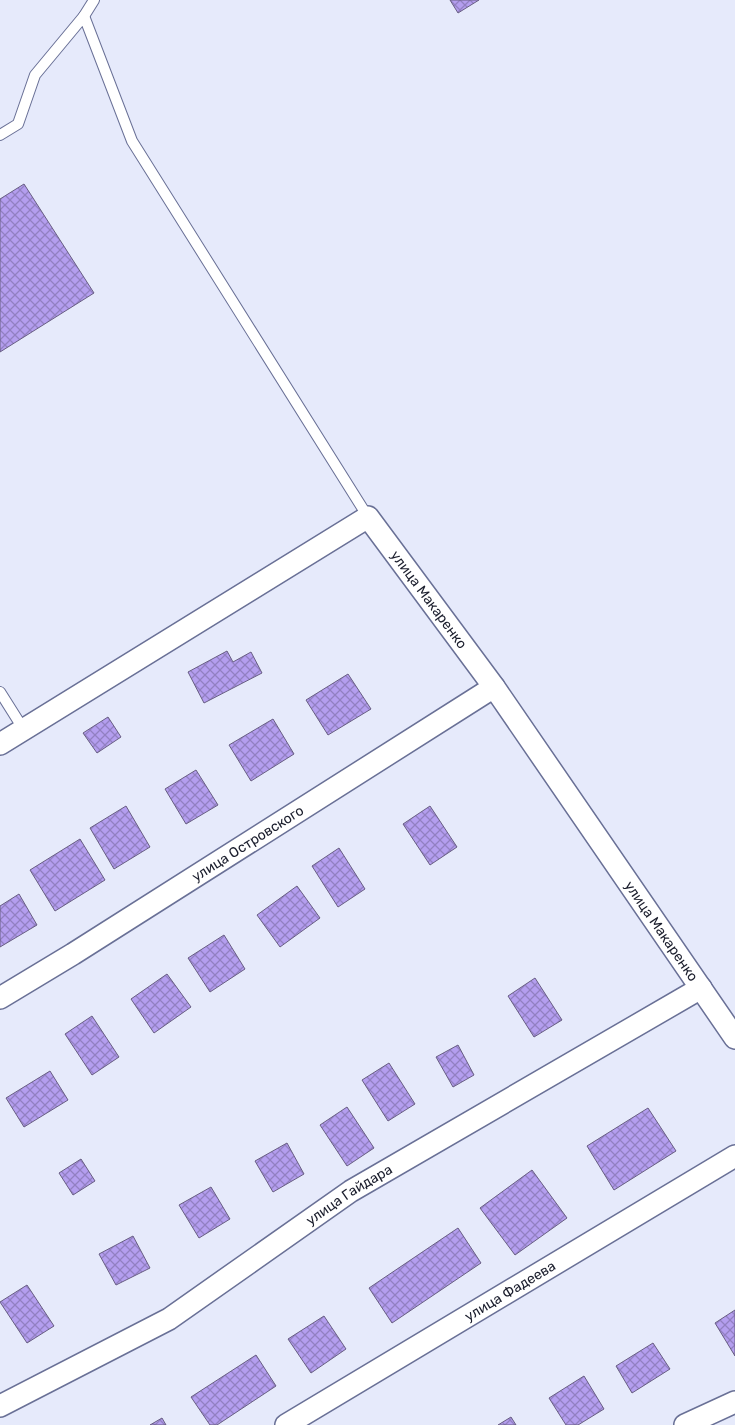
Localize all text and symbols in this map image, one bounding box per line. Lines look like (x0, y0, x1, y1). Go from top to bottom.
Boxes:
street label: улица Макаренко (387, 547, 471, 652)
street label: улица Островского (188, 801, 307, 885)
street label: улица Макаренко (621, 878, 702, 984)
street label: улица Гайдара (302, 1160, 395, 1229)
street label: улица Фадеева (461, 1257, 559, 1325)

